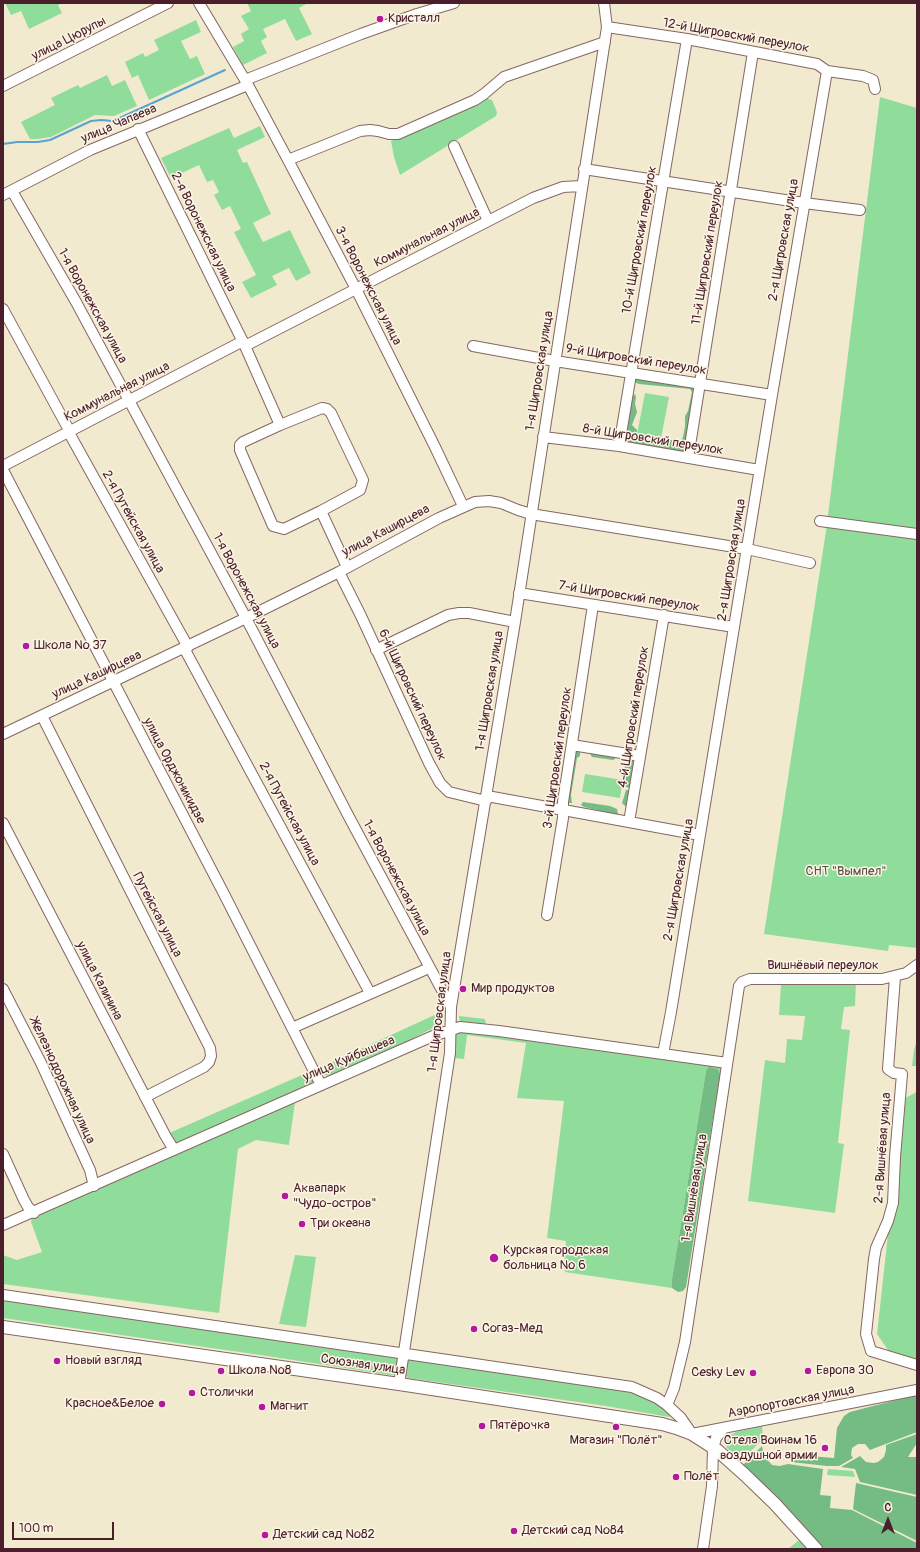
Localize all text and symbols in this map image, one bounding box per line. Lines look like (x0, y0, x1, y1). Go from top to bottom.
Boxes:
place label: Кристалл (388, 11, 440, 27)
street label: улица Цюрупы (29, 14, 109, 64)
marker: Кристалл (375, 14, 385, 24)
street label: 12-й Щигровский переулок (662, 15, 810, 57)
street label: улица Чапаева (79, 101, 159, 147)
street label: 10-й Щигровский переулок (619, 165, 661, 315)
street label: 2-я Воронежская улица (167, 170, 239, 294)
street label: 2-я Щигровская улица (766, 178, 802, 302)
street label: 11-й Щигровский переулок (689, 180, 727, 326)
street label: Коммунальная улица (372, 205, 482, 271)
street label: 3-я Воронежская улица (331, 224, 405, 348)
street label: 1-я Воронежская улица (54, 246, 130, 366)
street label: 1-я Щигровская улица (523, 310, 557, 432)
street label: 9-й Щигровский переулок (564, 341, 708, 379)
street label: Коммунальная улица (62, 359, 172, 425)
street label: 8-й Щигровский переулок (582, 421, 724, 459)
street label: 2-я Путейская улица (98, 468, 168, 576)
street label: 2-я Щигровская улица (715, 498, 749, 622)
street label: улица Каширцева (340, 501, 432, 561)
street label: 1-я Воронежская улица (209, 530, 283, 652)
street label: 7-й Щигровский переулок (557, 578, 701, 616)
street label: 6-й Щигровский переулок (375, 627, 449, 763)
street label: 1-я Щигровская улица (473, 630, 507, 752)
place label: Школа № 37 (34, 638, 107, 654)
marker: Школа № 37 (21, 641, 31, 651)
street label: 4-й Щигровский переулок (615, 645, 653, 789)
street label: улица Каширцева (50, 647, 144, 703)
street label: 3-й Щигровский переулок (540, 686, 576, 830)
street label: улица Орджоникидзе (139, 715, 209, 827)
street label: 2-я Путейская улица (255, 760, 323, 868)
street label: 1-я Воронежская улица (359, 817, 433, 939)
street label: 2-я Щигровская улица (661, 818, 697, 942)
park label: СНТ "Вымпел" (806, 864, 886, 880)
street label: Путейская улица (129, 870, 185, 960)
street label: улица Калинина (72, 939, 126, 1023)
street label: 1-я Щигровская улица (425, 951, 455, 1073)
street label: Вишнёвый переулок (767, 958, 879, 974)
place label: Мир продуктов (471, 981, 555, 997)
marker: Мир продуктов (458, 984, 468, 994)
street label: Железнодорожная улица (26, 1016, 98, 1146)
street label: улица Куйбышева (301, 1033, 397, 1085)
street label: 2-я Вишнёвая улица (871, 1092, 895, 1204)
street label: 1-я Вишнёвая улица (679, 1133, 711, 1243)
place label: Аквапарк "Чудо-остров" (293, 1181, 377, 1212)
marker: Аквапарк "Чудо-остров" (280, 1191, 290, 1201)
place label: Три океана (310, 1216, 371, 1232)
marker: Три океана (297, 1219, 307, 1229)
place label: Курская городская больница № 6 (503, 1243, 608, 1274)
marker: Курская городская больница № 6 (488, 1252, 500, 1264)
place label: Согаз-Мед (482, 1321, 543, 1337)
marker: Согаз-Мед (469, 1324, 479, 1334)
street label: Союзная улица (320, 1351, 406, 1379)
place label: Новый взгляд (65, 1353, 142, 1369)
marker: Новый взгляд (52, 1356, 62, 1366)
place label: Школа №8 (229, 1363, 291, 1379)
place label: Европа 30 (816, 1363, 874, 1379)
place label: Cesky Lev (691, 1365, 745, 1381)
marker: Школа №8 (216, 1366, 226, 1376)
marker: Европа 30 (803, 1366, 813, 1376)
marker: Cesky Lev (748, 1368, 758, 1378)
street label: Аэропортовская улица (726, 1382, 856, 1422)
place label: Столички (200, 1385, 253, 1401)
marker: Столички (187, 1388, 197, 1398)
place label: Красное&Белое (65, 1396, 154, 1412)
marker: Красное&Белое (157, 1399, 167, 1409)
place label: Магнит (270, 1399, 309, 1415)
marker: Магнит (257, 1402, 267, 1412)
place label: Пятёрочка (490, 1418, 550, 1434)
marker: Пятёрочка (477, 1421, 487, 1431)
marker: Магазин "Полёт" (611, 1422, 621, 1432)
place label: Магазин "Полёт" (570, 1433, 662, 1449)
place label: Стела Воинам 16 воздушной армии (720, 1433, 817, 1464)
marker: Стела Воинам 16 воздушной армии (820, 1443, 830, 1453)
place label: Полёт (684, 1469, 719, 1485)
marker: Полёт (671, 1472, 681, 1482)
north arrow (868, 1500, 908, 1540)
text: С (885, 1501, 891, 1514)
scale bar (14, 1514, 116, 1540)
text: 100 m (19, 1521, 53, 1536)
place label: Детский сад №84 (522, 1523, 624, 1539)
marker: Детский сад №84 (509, 1526, 519, 1536)
place label: Детский сад №82 (273, 1527, 375, 1543)
marker: Детский сад №82 (260, 1530, 270, 1540)

